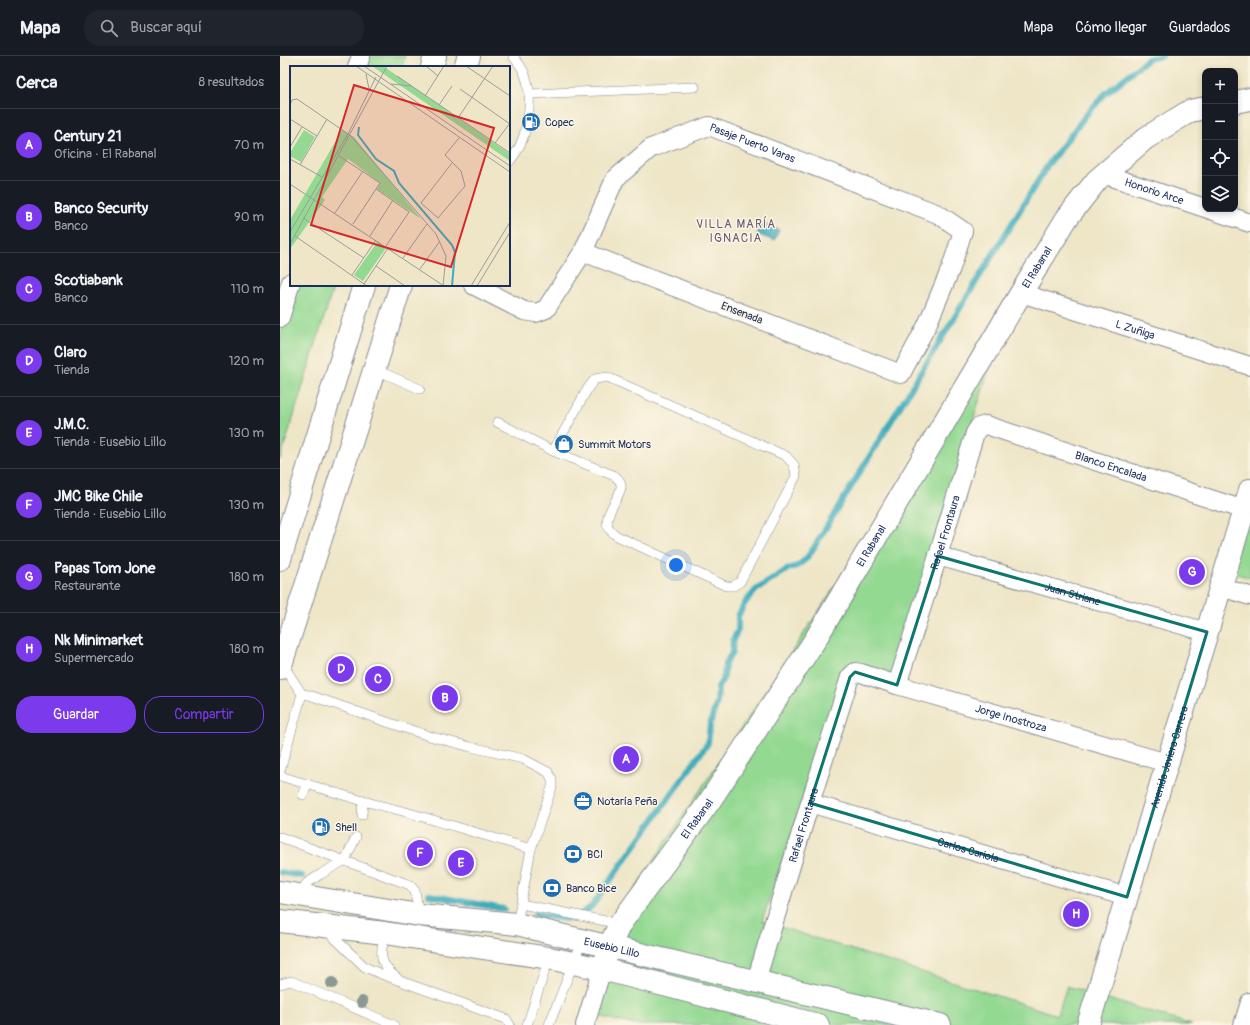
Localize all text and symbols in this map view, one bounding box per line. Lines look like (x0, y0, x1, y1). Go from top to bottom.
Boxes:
search box (84, 10, 364, 46)
text: Mapa (20, 16, 60, 40)
icon: search (98, 17, 120, 39)
text: Buscar aquí (130, 18, 202, 37)
text: Mapa (1024, 19, 1053, 36)
text: Cómo llegar (1075, 19, 1147, 36)
text: Guardados (1169, 19, 1230, 36)
inset map (290, 66, 510, 286)
map controls (1202, 68, 1238, 212)
button: + (1202, 68, 1238, 104)
text: Cerca (16, 72, 57, 93)
text: 8 resultados (198, 74, 264, 90)
button: − (1202, 104, 1238, 140)
fuel station icon: Copec (520, 111, 542, 133)
place label: Copec (545, 116, 574, 129)
street label: Pasaje Puerto Varas (708, 120, 797, 165)
text: Century 21 (54, 127, 122, 146)
text: A (25, 137, 33, 153)
text: 70 m (234, 137, 264, 153)
button: locate (1202, 140, 1238, 176)
text: Oficina · El Rabanal (54, 146, 157, 162)
street label: Honorio Arce (1123, 175, 1186, 207)
button: layers (1202, 176, 1238, 212)
text: Banco Security (54, 199, 148, 218)
text: B (25, 209, 33, 225)
text: 90 m (234, 209, 264, 225)
district label: VILLA MARÍA IGNACIA (696, 216, 776, 246)
text: Banco (54, 218, 88, 234)
street label: El Rabanal (1019, 244, 1055, 290)
text: Scotiabank (54, 271, 123, 290)
text: C (25, 281, 33, 297)
text: 110 m (231, 281, 264, 297)
text: Banco (54, 290, 88, 306)
street label: Ensenada (719, 299, 765, 327)
street label: L Zuñiga (1114, 317, 1157, 342)
text: Claro (54, 343, 87, 362)
text: D (25, 353, 33, 369)
text: 120 m (228, 353, 264, 369)
text: Tienda (54, 362, 89, 378)
text: J.M.C. (54, 415, 89, 434)
text: E (26, 425, 32, 441)
text: 130 m (228, 425, 264, 441)
shop icon: Summit Motors (553, 433, 575, 455)
text: Tienda · Eusebio Lillo (54, 434, 166, 450)
place label: Summit Motors (578, 438, 651, 451)
street label: Blanco Encalada (1074, 448, 1149, 484)
text: JMC Bike Chile (54, 487, 143, 506)
street label: Rafael Frontaura (928, 493, 962, 571)
text: F (25, 497, 33, 513)
text: 130 m (228, 497, 264, 513)
text: Tienda · Eusebio Lillo (54, 506, 166, 522)
street label: El Rabanal (854, 522, 888, 569)
your location (666, 555, 686, 575)
pin: G (1179, 557, 1205, 587)
text: Papas Tom Jone (54, 559, 155, 578)
text: G (25, 569, 33, 585)
text: 180 m (229, 569, 264, 585)
text: Restaurante (54, 578, 120, 594)
street label: Juan Striane (1043, 580, 1103, 608)
text: Nk Minimarket (54, 631, 143, 650)
text: H (25, 641, 33, 657)
text: 180 m (229, 641, 264, 657)
text: Supermercado (54, 650, 134, 666)
pin: D (328, 654, 354, 684)
pin: C (365, 664, 391, 694)
pin: B (432, 683, 458, 713)
button: Guardar (16, 696, 136, 733)
button: Compartir (144, 696, 264, 733)
street label: Jorge Inostroza (974, 701, 1048, 734)
street label: Avenida Javiera Carrera (1148, 704, 1191, 810)
pin: A (613, 744, 639, 774)
street label: Rafael Frontaura (786, 786, 821, 864)
office icon: Notaría Peña (572, 790, 594, 812)
place label: Notaría Peña (597, 795, 657, 808)
street label: El Rabanal (678, 796, 716, 841)
fuel station icon: Shell (310, 816, 332, 838)
place label: Shell (335, 821, 357, 834)
street label: Carlos Cariola (936, 835, 1000, 865)
pin: F (407, 838, 433, 868)
bank icon: BCI (562, 843, 584, 865)
pin: E (448, 848, 474, 878)
place label: BCI (587, 848, 603, 861)
bank icon: Banco Bice (541, 877, 563, 899)
place label: Banco Bice (566, 882, 617, 895)
pin: H (1063, 899, 1089, 929)
street label: Eusebio Lillo (583, 934, 641, 960)

